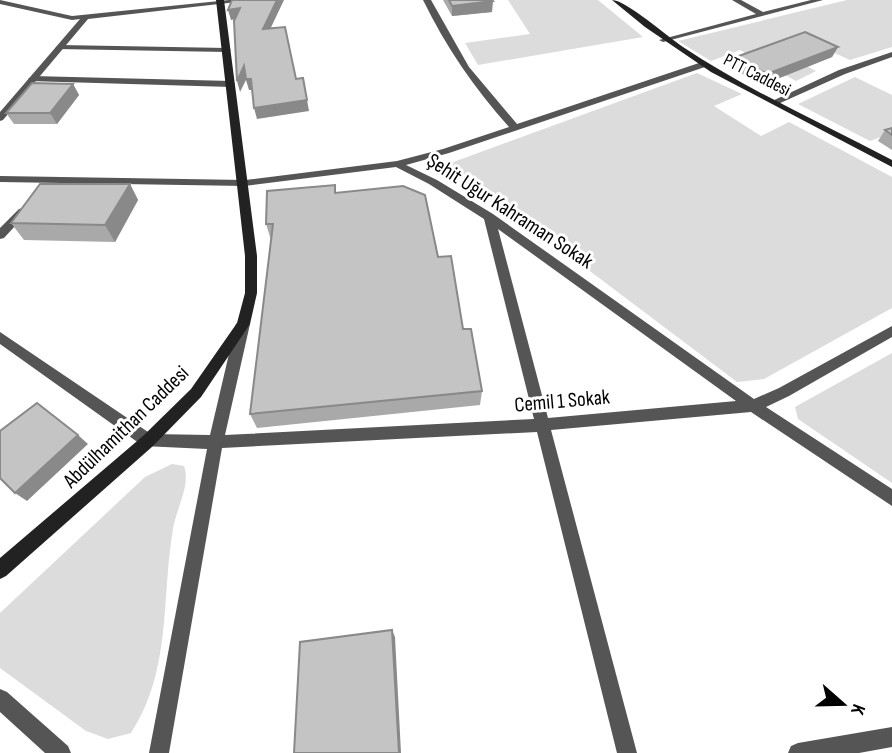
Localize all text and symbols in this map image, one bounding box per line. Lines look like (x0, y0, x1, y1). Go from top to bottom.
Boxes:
street label: PTT Caddesi (720, 49, 794, 101)
street label: Şehit Uğur Kahraman Sokak (422, 148, 598, 274)
street label: Abdülhamithan Caddesi (57, 361, 194, 494)
street label: Cemil 1 Sokak (513, 384, 611, 418)
north arrow (808, 669, 878, 739)
text: K (845, 701, 870, 718)

